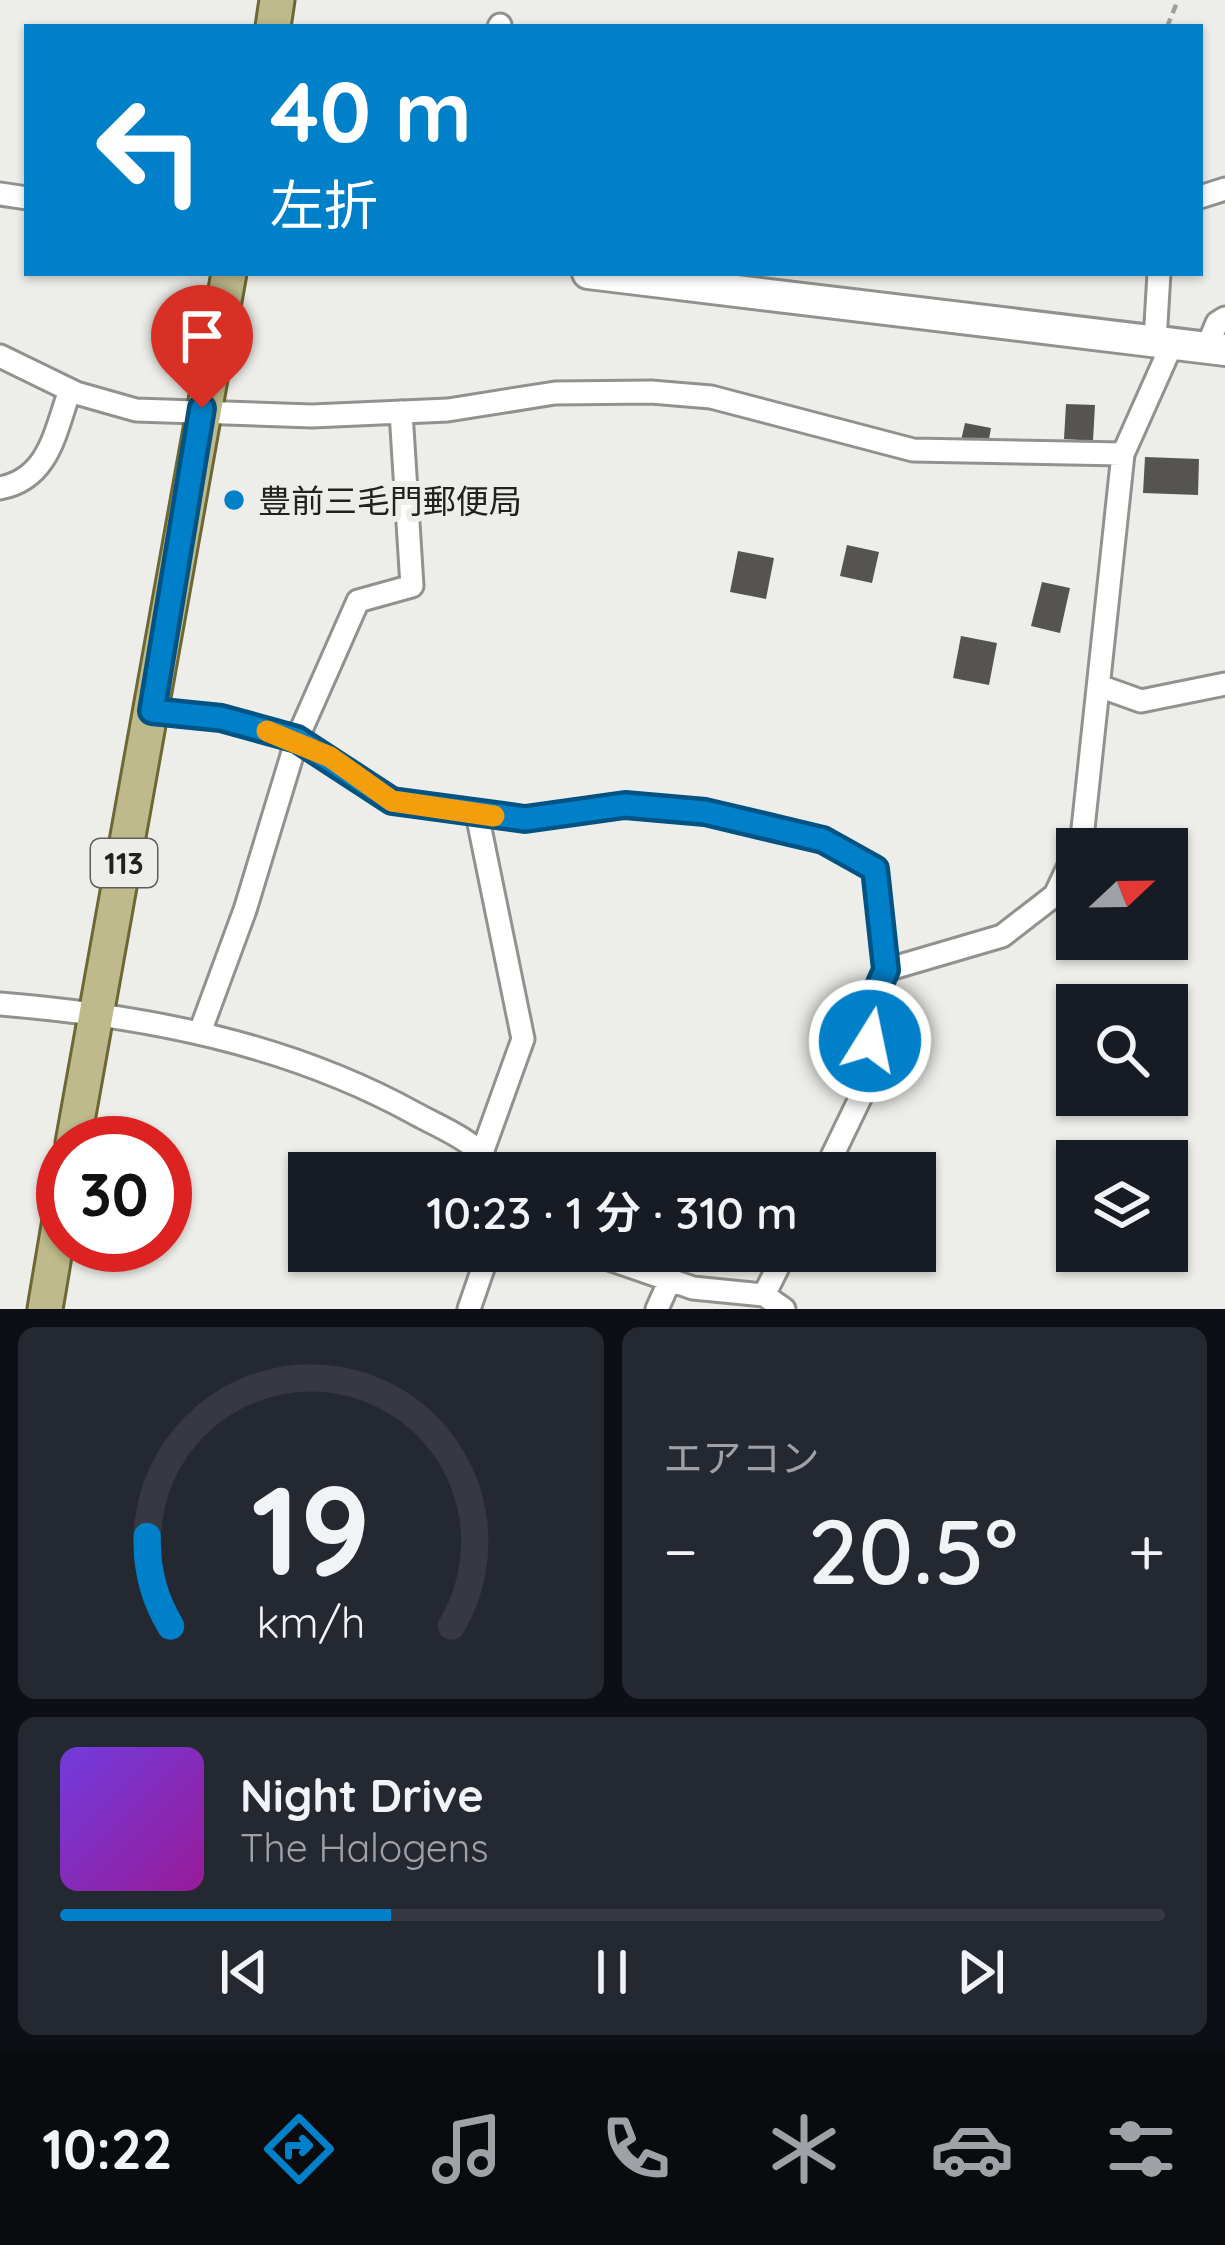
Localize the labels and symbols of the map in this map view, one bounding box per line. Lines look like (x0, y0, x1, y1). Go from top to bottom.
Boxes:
pin (151, 285, 253, 408)
place label: 豊前三毛門郵便局 (258, 480, 522, 521)
marker: 豊前三毛門郵便局 (221, 487, 247, 513)
north arrow (1056, 828, 1188, 960)
road number: 113 (91, 839, 157, 887)
position arrow (807, 978, 933, 1104)
speed limit sign: 30 (36, 1116, 192, 1272)

